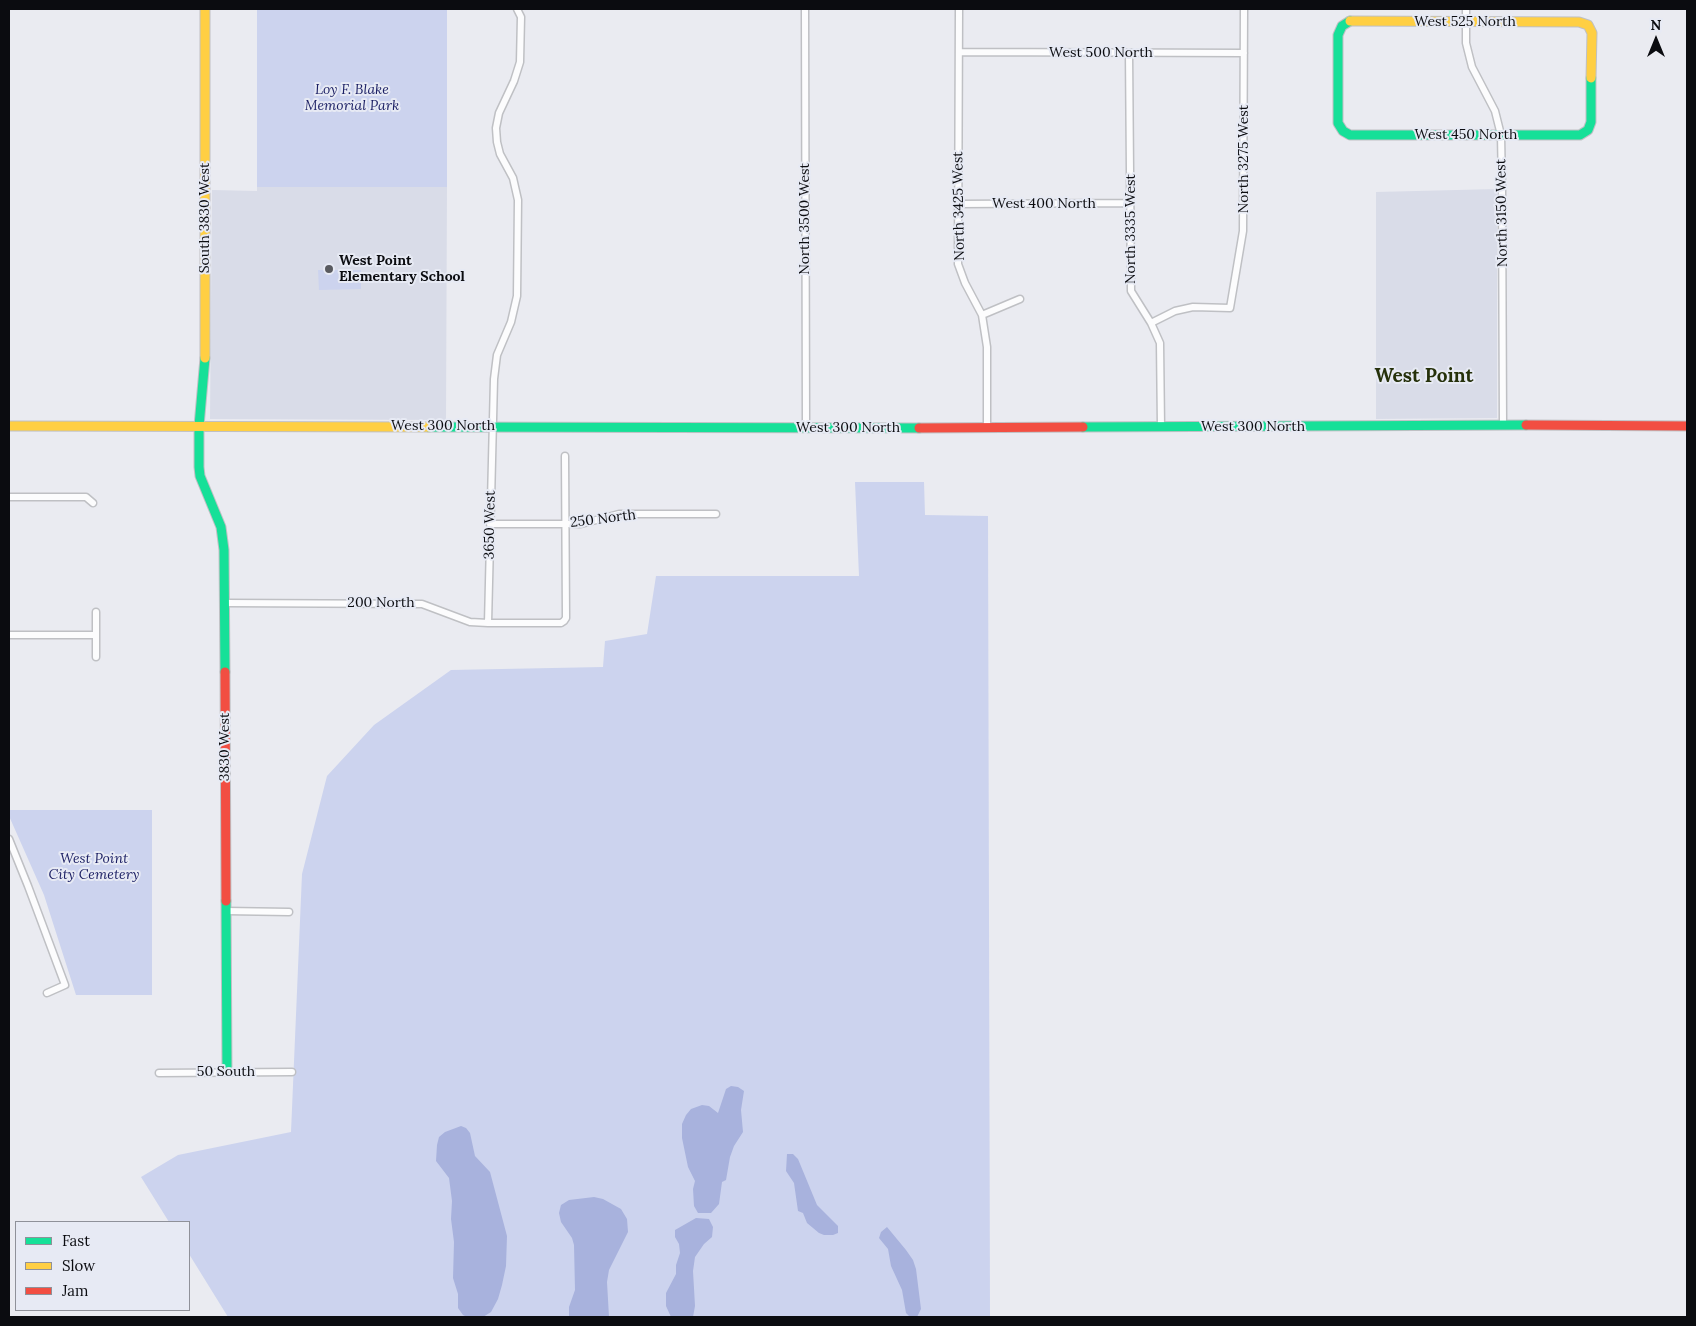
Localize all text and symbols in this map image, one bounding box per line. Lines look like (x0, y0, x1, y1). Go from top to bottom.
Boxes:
street label: West 525 North (1414, 14, 1516, 30)
north arrow (1631, 15, 1681, 65)
text: N (1651, 16, 1661, 34)
street label: West 500 North (1049, 45, 1153, 61)
park label: Loy F. Blake Memorial Park (305, 82, 399, 114)
street label: North 3275 West (1236, 105, 1252, 213)
street label: West 450 North (1415, 127, 1517, 143)
street label: North 3425 West (950, 151, 968, 261)
street label: North 3150 West (1493, 159, 1511, 267)
street label: South 3830 West (197, 163, 213, 273)
street label: North 3500 West (797, 163, 813, 275)
street label: North 3335 West (1123, 174, 1139, 284)
street label: West 400 North (992, 196, 1096, 212)
place label: West Point Elementary School (339, 253, 465, 286)
marker: West Point Elementary School (323, 263, 335, 275)
district label: West Point (1375, 366, 1473, 388)
street label: West 300 North (391, 418, 495, 434)
street label: West 300 North (1201, 419, 1305, 435)
street label: West 300 North (796, 420, 900, 436)
street label: 3650 West (481, 490, 499, 560)
street label: 250 North (569, 507, 637, 531)
street label: 200 North (347, 595, 415, 611)
street label: 3830 West (217, 713, 233, 781)
park label: West Point City Cemetery (49, 851, 139, 884)
street label: 50 South (197, 1064, 255, 1080)
legend (15, 1221, 190, 1311)
text: Fast (62, 1231, 90, 1250)
text: Slow (62, 1256, 95, 1275)
text: Jam (62, 1281, 89, 1300)

